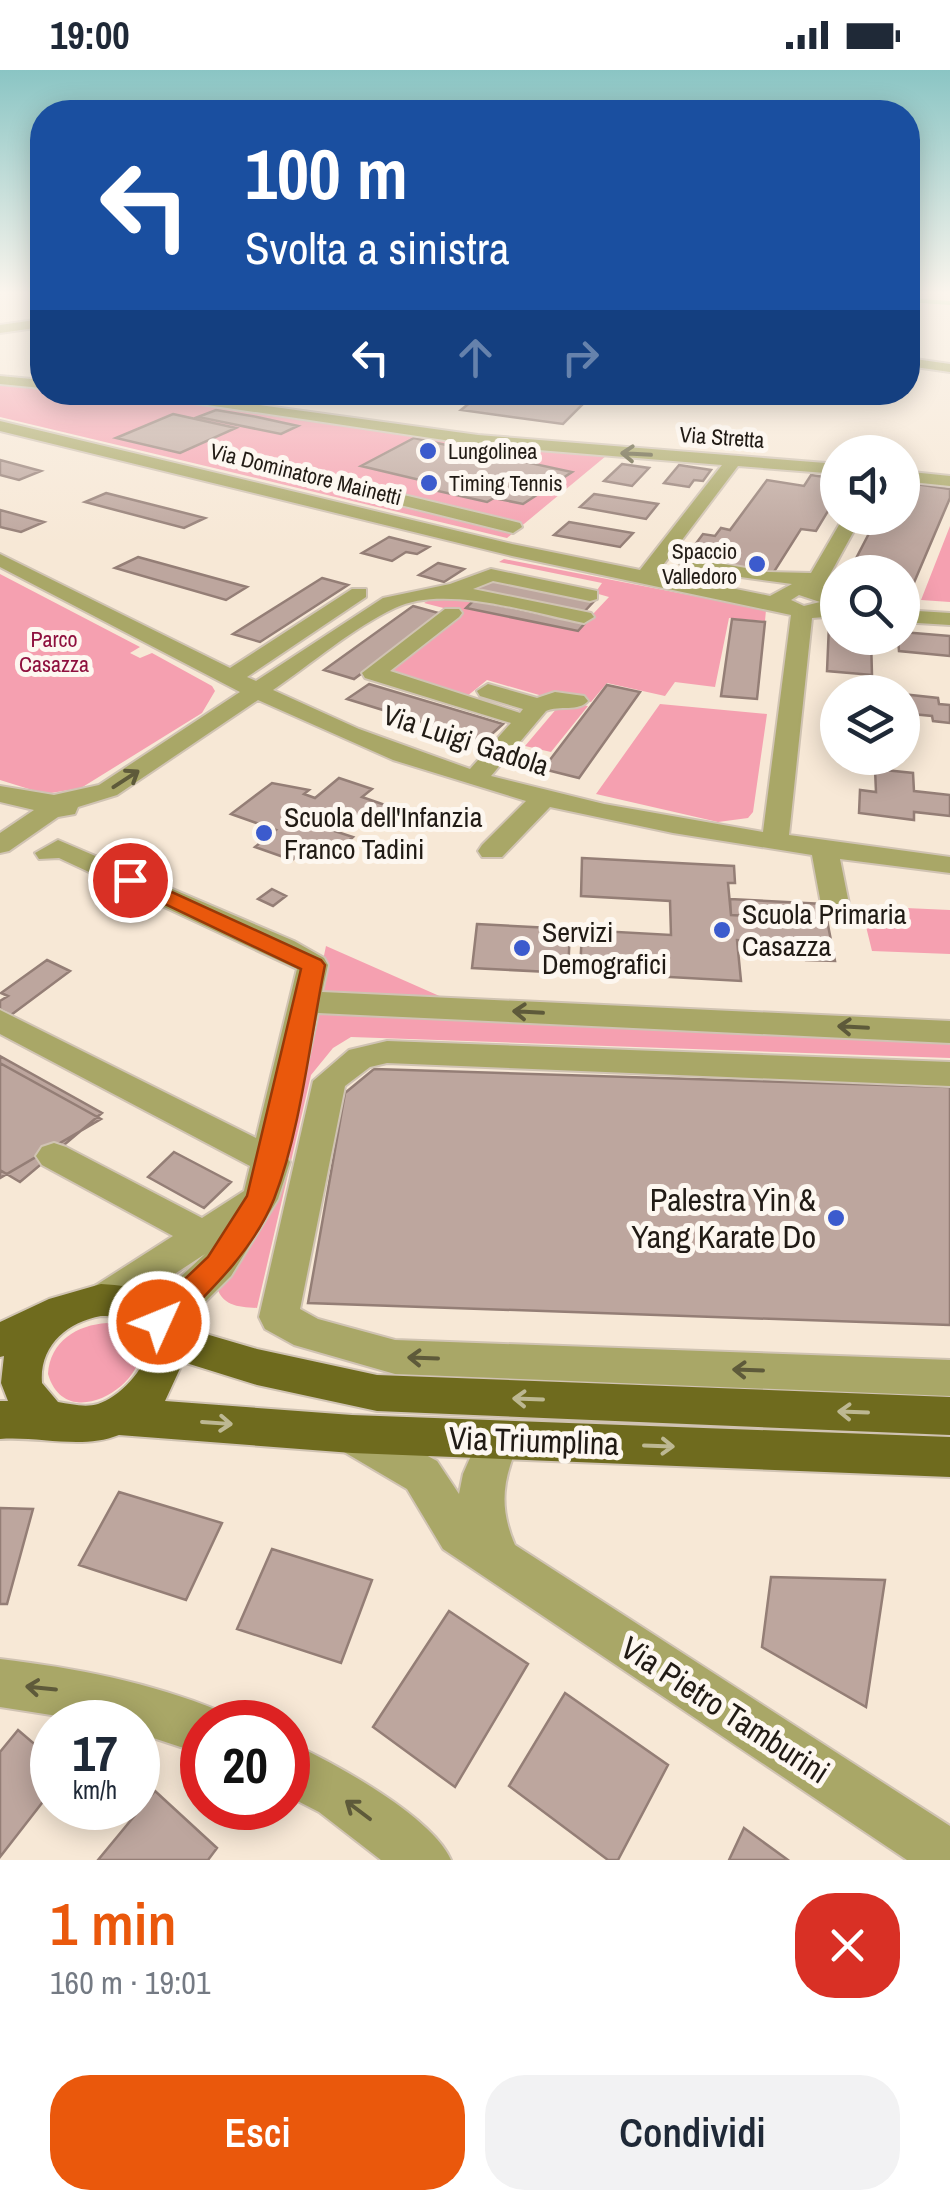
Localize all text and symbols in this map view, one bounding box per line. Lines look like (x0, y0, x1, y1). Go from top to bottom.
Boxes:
text: 19:00 (50, 10, 130, 61)
text: 100 m (245, 127, 408, 221)
icon: left (80, 140, 210, 270)
text: Svolta a sinistra (245, 217, 510, 278)
icon: left (343, 330, 398, 385)
icon: ahead (448, 330, 503, 385)
icon: right (553, 330, 608, 385)
street label: Via Stretta (679, 419, 765, 455)
map controls (820, 435, 920, 775)
button: sound (820, 435, 920, 535)
street label: Via Dominatore Mainetti (207, 436, 405, 512)
place label: Lungolinea (448, 436, 537, 466)
marker: Lungolinea (417, 440, 439, 462)
one-way arrow (620, 444, 652, 463)
place label: Timing Tennis (449, 468, 563, 498)
marker: Timing Tennis (418, 472, 440, 494)
place label: Spaccio Valledoro (662, 536, 737, 591)
marker: Spaccio Valledoro (746, 553, 768, 575)
button: search (820, 555, 920, 655)
park label: Parco Casazza (19, 624, 89, 679)
button: layers (820, 675, 920, 775)
street label: Via Luigi Gadola (378, 695, 554, 785)
one-way arrow (111, 768, 139, 789)
place label: Scuola dell'Infanzia Franco Tadini (284, 798, 483, 868)
marker: Scuola dell'Infanzia Franco Tadini (253, 822, 275, 844)
pin (88, 838, 173, 923)
icon: arrive (103, 853, 158, 908)
place label: Scuola Primaria Casazza (742, 895, 907, 965)
place label: Servizi Demografici (542, 913, 667, 983)
marker: Scuola Primaria Casazza (711, 919, 733, 941)
marker: Servizi Demografici (511, 937, 533, 959)
one-way arrow (512, 1003, 544, 1022)
one-way arrow (837, 1017, 869, 1036)
place label: Palestra Yin & Yang Karate Do (631, 1178, 816, 1258)
marker: Palestra Yin & Yang Karate Do (825, 1207, 847, 1229)
position arrow (107, 1270, 211, 1374)
one-way arrow (407, 1348, 439, 1367)
one-way arrow (732, 1361, 764, 1380)
one-way arrow (512, 1389, 544, 1408)
one-way arrow (837, 1402, 869, 1421)
one-way arrow (200, 1414, 232, 1433)
street label: Via Triumplina (448, 1416, 620, 1465)
one-way arrow (642, 1437, 674, 1456)
street label: Via Pietro Tamburini (613, 1626, 838, 1793)
one-way arrow (25, 1678, 58, 1697)
speed limit sign: 20 (180, 1700, 310, 1830)
text: 17 (72, 1719, 118, 1787)
text: km/h (73, 1773, 117, 1807)
one-way arrow (345, 1800, 372, 1821)
text: 1 min (50, 1883, 177, 1964)
button: close (795, 1893, 900, 1998)
text: 160 m · 19:01 (50, 1961, 210, 2004)
button: Esci (50, 2075, 465, 2190)
button: Condividi (485, 2075, 900, 2190)

